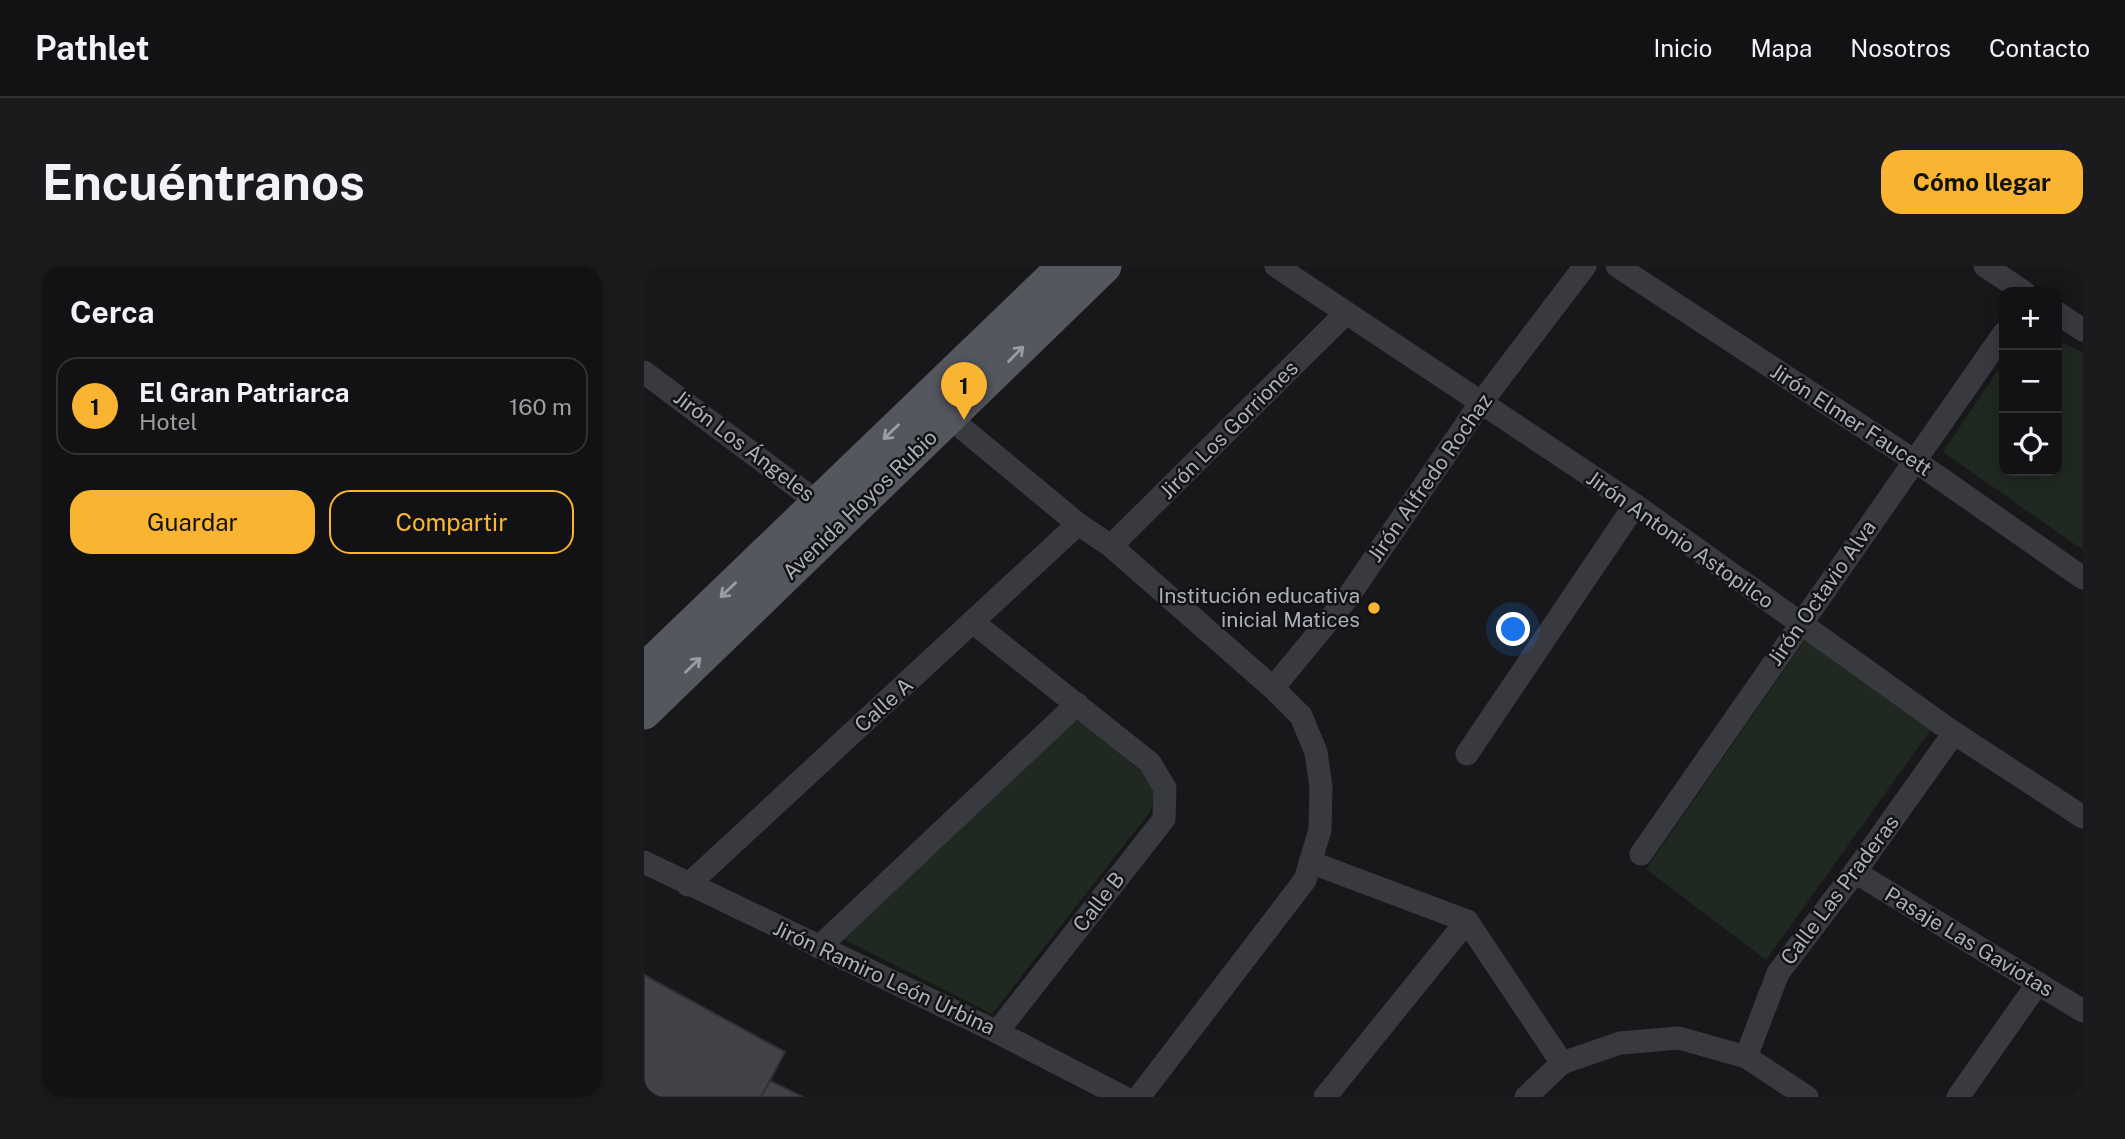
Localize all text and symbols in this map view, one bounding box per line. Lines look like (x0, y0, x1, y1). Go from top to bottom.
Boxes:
text: Pathlet (35, 29, 150, 67)
text: Inicio (1653, 34, 1712, 62)
text: Mapa (1750, 34, 1812, 62)
text: Nosotros (1850, 34, 1951, 62)
text: Contacto (1989, 34, 2090, 62)
button: Cómo llegar (1881, 150, 2083, 214)
text: Encuéntranos (42, 153, 365, 211)
map controls (1999, 287, 2062, 476)
button: + (1999, 287, 2062, 350)
text: Cerca (70, 294, 155, 330)
one-way arrow (1007, 345, 1024, 362)
button: − (1999, 350, 2062, 413)
street label: Jirón Los Gorriones (1154, 355, 1303, 504)
street label: Jirón Elmer Faucett (1766, 358, 1937, 481)
pin: 1 (941, 362, 987, 420)
text: El Gran Patriarca (139, 377, 350, 408)
street label: Jirón Los Ángeles (669, 385, 820, 507)
street label: Jirón Alfredo Rochaz (1362, 389, 1497, 567)
text: 1 (90, 393, 100, 420)
text: 160 m (509, 393, 572, 420)
text: Hotel (139, 408, 198, 435)
button: locate (1999, 413, 2062, 476)
one-way arrow (883, 423, 900, 440)
street label: Avenida Hoyos Rubio (777, 425, 942, 585)
street label: Jirón Antonio Astopilco (1582, 465, 1779, 614)
button: Guardar (70, 490, 315, 554)
button: Compartir (329, 490, 574, 554)
street label: Jirón Octavio Alva (1762, 515, 1881, 670)
one-way arrow (720, 581, 737, 598)
place label: Institución educativa inicial Matices (1158, 583, 1360, 632)
marker: Institución educativa inicial Matices (1366, 600, 1382, 616)
your location (1496, 612, 1530, 646)
one-way arrow (684, 656, 701, 673)
street label: Calle A (849, 672, 918, 737)
street label: Calle Las Praderas (1775, 810, 1904, 969)
street label: Calle B (1068, 867, 1130, 936)
street label: Pasaje Las Gaviotas (1880, 881, 2058, 1002)
street label: Jirón Ramiro León Urbina (769, 915, 999, 1040)

